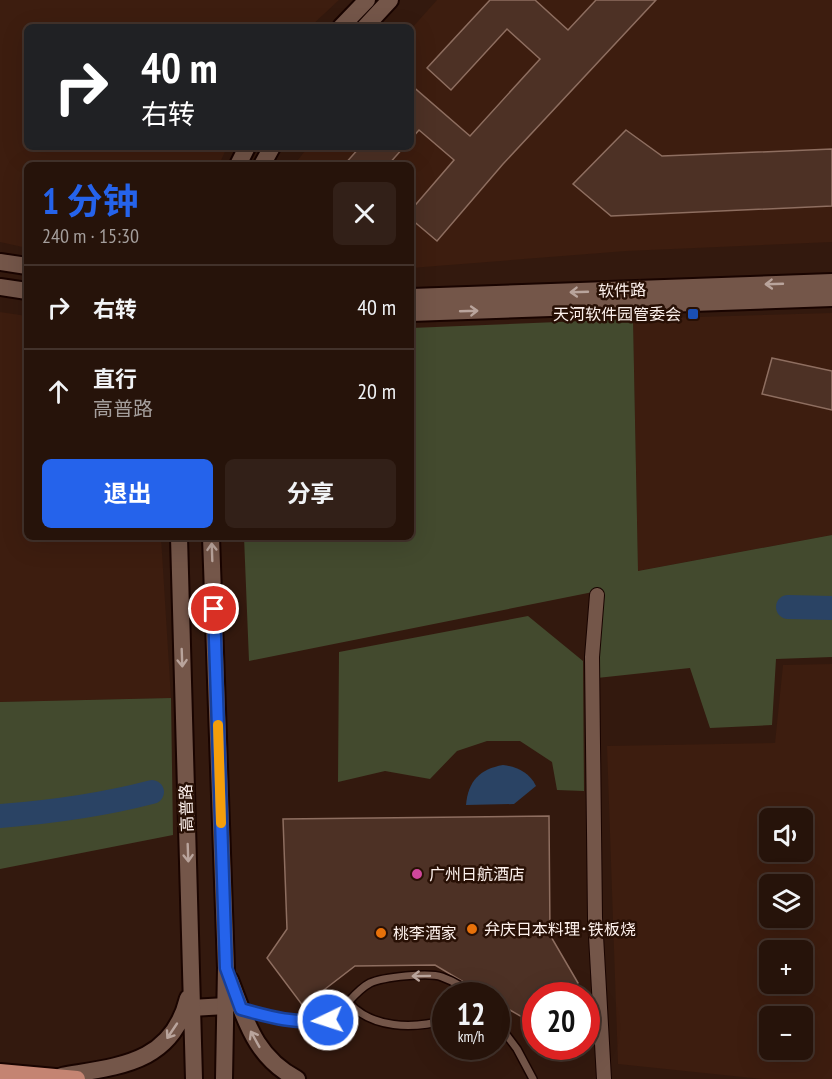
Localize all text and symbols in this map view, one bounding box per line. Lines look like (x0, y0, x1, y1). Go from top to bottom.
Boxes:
text: 40 m (141, 40, 218, 95)
icon: right (42, 48, 120, 126)
text: 右转 (141, 97, 195, 131)
text: 1 分钟 (42, 177, 139, 224)
button: close (333, 182, 396, 245)
text: 240 m · 15:30 (42, 223, 139, 249)
street label: 软件路 (598, 279, 646, 301)
one-way arrow (764, 279, 784, 290)
one-way arrow (569, 286, 589, 297)
icon: right (42, 291, 75, 324)
text: 40 m (357, 293, 396, 321)
text: 右转 (93, 295, 137, 323)
place label: 天河软件园管委会 (553, 304, 681, 324)
one-way arrow (459, 305, 479, 316)
marker: 天河软件园管委会 (686, 307, 700, 321)
text: 直行 (93, 365, 137, 393)
icon: ahead (42, 375, 75, 408)
text: 20 m (357, 377, 396, 405)
text: 高普路 (93, 396, 153, 422)
button: 退出 (42, 459, 213, 528)
button: 分享 (225, 459, 396, 528)
one-way arrow (206, 543, 217, 563)
pin (188, 583, 239, 634)
icon: arrive (197, 592, 230, 625)
one-way arrow (177, 648, 188, 668)
street label: 高普路 (175, 784, 197, 832)
map controls (759, 808, 813, 1060)
button: sound (759, 808, 813, 862)
one-way arrow (182, 843, 193, 863)
place label: 广州日航酒店 (429, 864, 525, 884)
marker: 广州日航酒店 (410, 867, 424, 881)
button: layers (759, 874, 813, 928)
place label: 弁庆日本料理･铁板烧 (484, 919, 636, 939)
marker: 弁庆日本料理･铁板烧 (465, 922, 479, 936)
place label: 桃李酒家 (393, 923, 457, 943)
marker: 桃李酒家 (374, 926, 388, 940)
button: + (759, 940, 813, 994)
one-way arrow (411, 970, 431, 982)
speed limit sign: 20 (522, 982, 600, 1060)
position arrow (296, 988, 360, 1052)
text: 12 (457, 994, 485, 1033)
button: − (759, 1006, 813, 1060)
one-way arrow (166, 1022, 178, 1038)
text: km/h (458, 1027, 484, 1046)
one-way arrow (249, 1031, 260, 1049)

